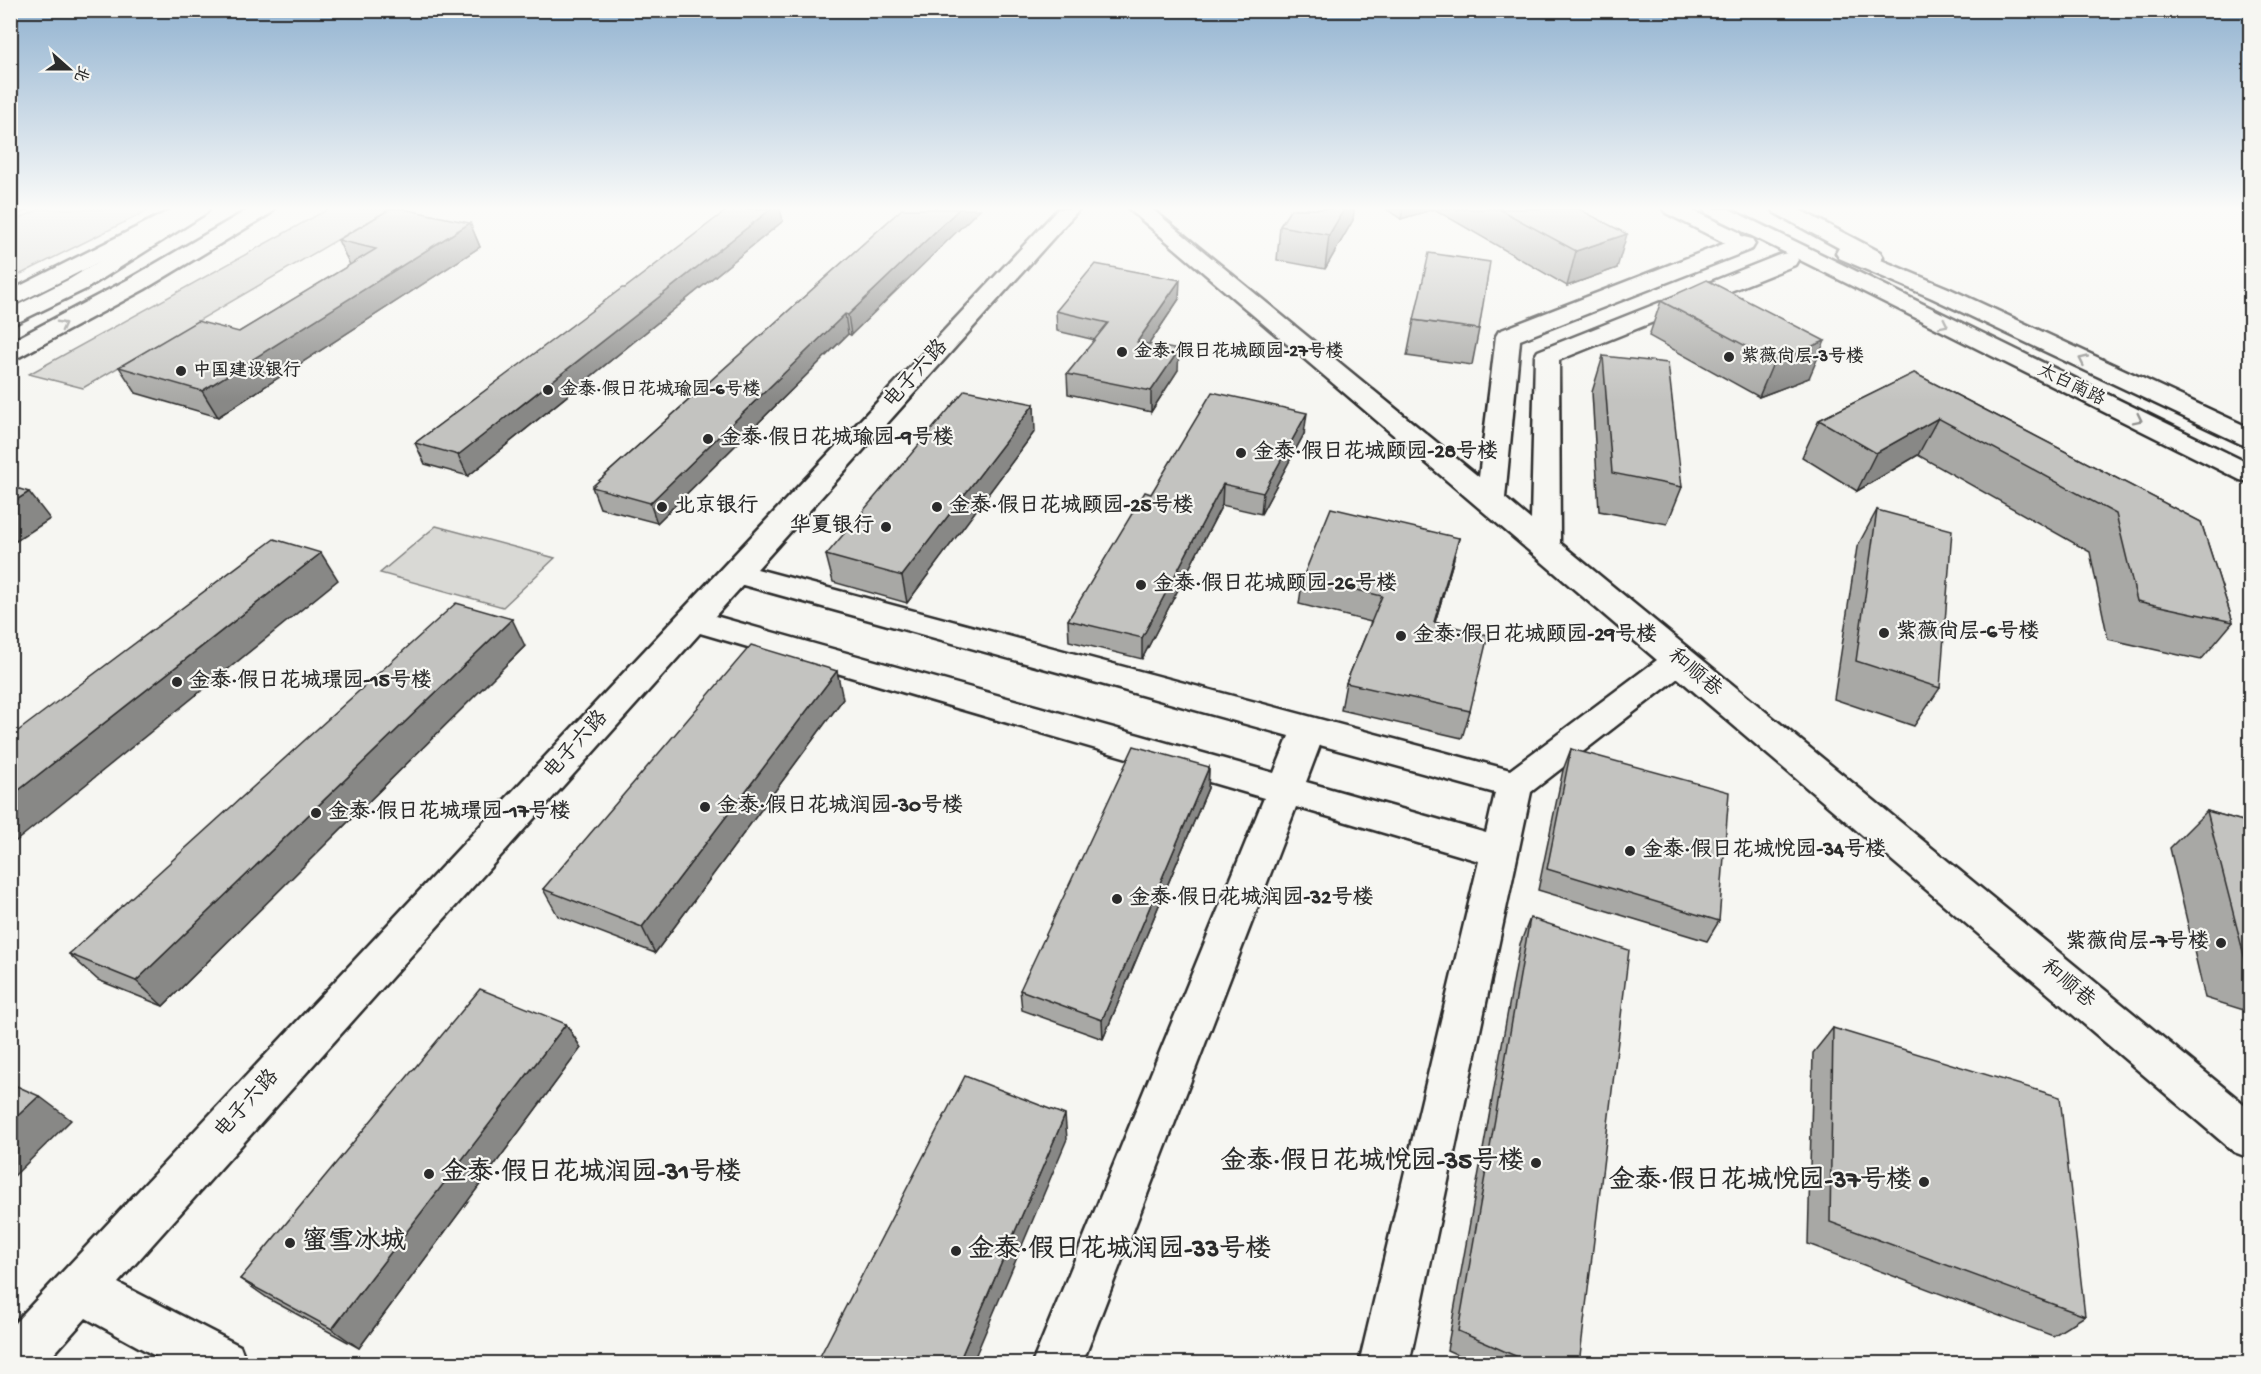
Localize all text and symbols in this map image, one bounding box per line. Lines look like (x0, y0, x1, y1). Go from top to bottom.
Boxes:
north arrow (39, 39, 99, 99)
text: 北 (68, 62, 92, 84)
one-way arrow (1938, 316, 1949, 328)
one-way arrow (56, 320, 67, 332)
street label: 电子六路 (878, 334, 954, 415)
place label: 金泰·假日花城颐园-27号楼 (1134, 340, 1344, 363)
marker: 金泰·假日花城颐园-27号楼 (1115, 345, 1129, 359)
place label: 紫薇尚层-3号楼 (1741, 346, 1864, 368)
marker: 紫薇尚层-3号楼 (1722, 350, 1736, 364)
one-way arrow (2079, 355, 2090, 367)
place label: 中国建设银行 (193, 360, 301, 382)
street label: 太白南路 (2034, 360, 2108, 411)
marker: 中国建设银行 (174, 364, 188, 378)
place label: 金泰·假日花城瑜园-6号楼 (560, 378, 760, 401)
marker: 金泰·假日花城瑜园-6号楼 (541, 383, 555, 397)
one-way arrow (2132, 411, 2143, 423)
place label: 金泰·假日花城瑜园-9号楼 (720, 425, 954, 452)
marker: 金泰·假日花城瑜园-9号楼 (701, 432, 715, 446)
place label: 金泰·假日花城颐园-28号楼 (1253, 439, 1498, 466)
marker: 金泰·假日花城颐园-28号楼 (1234, 446, 1248, 460)
place label: 北京银行 (674, 493, 758, 520)
place label: 金泰·假日花城颐园-25号楼 (949, 493, 1194, 520)
marker: 北京银行 (655, 500, 669, 514)
marker: 金泰·假日花城颐园-25号楼 (930, 500, 944, 514)
place label: 华夏银行 (790, 513, 874, 540)
marker: 华夏银行 (879, 520, 893, 534)
place label: 金泰·假日花城颐园-26号楼 (1153, 571, 1397, 598)
marker: 金泰·假日花城颐园-26号楼 (1134, 578, 1148, 592)
place label: 紫薇尚层-6号楼 (1896, 619, 2039, 646)
place label: 金泰·假日花城颐园-29号楼 (1413, 622, 1657, 649)
marker: 紫薇尚层-6号楼 (1877, 626, 1891, 640)
marker: 金泰·假日花城颐园-29号楼 (1394, 629, 1408, 643)
street label: 和顺巷 (1662, 643, 1727, 704)
place label: 金泰·假日花城璟园-15号楼 (189, 668, 432, 695)
marker: 金泰·假日花城璟园-15号楼 (170, 675, 184, 689)
street label: 电子六路 (538, 705, 614, 786)
place label: 金泰·假日花城润园-30号楼 (717, 793, 963, 820)
place label: 金泰·假日花城璟园-17号楼 (328, 799, 571, 826)
marker: 金泰·假日花城润园-30号楼 (698, 800, 712, 814)
marker: 金泰·假日花城璟园-17号楼 (309, 806, 323, 820)
place label: 金泰·假日花城悦园-34号楼 (1642, 837, 1886, 864)
marker: 金泰·假日花城悦园-34号楼 (1623, 844, 1637, 858)
place label: 金泰·假日花城润园-32号楼 (1129, 885, 1373, 912)
marker: 金泰·假日花城润园-32号楼 (1110, 892, 1124, 906)
place label: 紫薇尚层-7号楼 (2065, 929, 2209, 956)
marker: 紫薇尚层-7号楼 (2214, 936, 2228, 950)
street label: 和顺巷 (2035, 954, 2100, 1015)
street label: 电子六路 (209, 1064, 285, 1145)
place label: 金泰·假日花城悦园-35号楼 (1221, 1146, 1524, 1179)
marker: 金泰·假日花城悦园-35号楼 (1529, 1156, 1543, 1170)
place label: 金泰·假日花城润园-31号楼 (441, 1157, 741, 1190)
place label: 金泰·假日花城悦园-37号楼 (1609, 1165, 1912, 1198)
marker: 金泰·假日花城润园-31号楼 (422, 1167, 436, 1181)
marker: 金泰·假日花城悦园-37号楼 (1917, 1175, 1931, 1189)
place label: 蜜雪冰城 (302, 1226, 406, 1259)
place label: 金泰·假日花城润园-33号楼 (968, 1234, 1271, 1267)
marker: 蜜雪冰城 (283, 1236, 297, 1250)
marker: 金泰·假日花城润园-33号楼 (949, 1244, 963, 1258)

